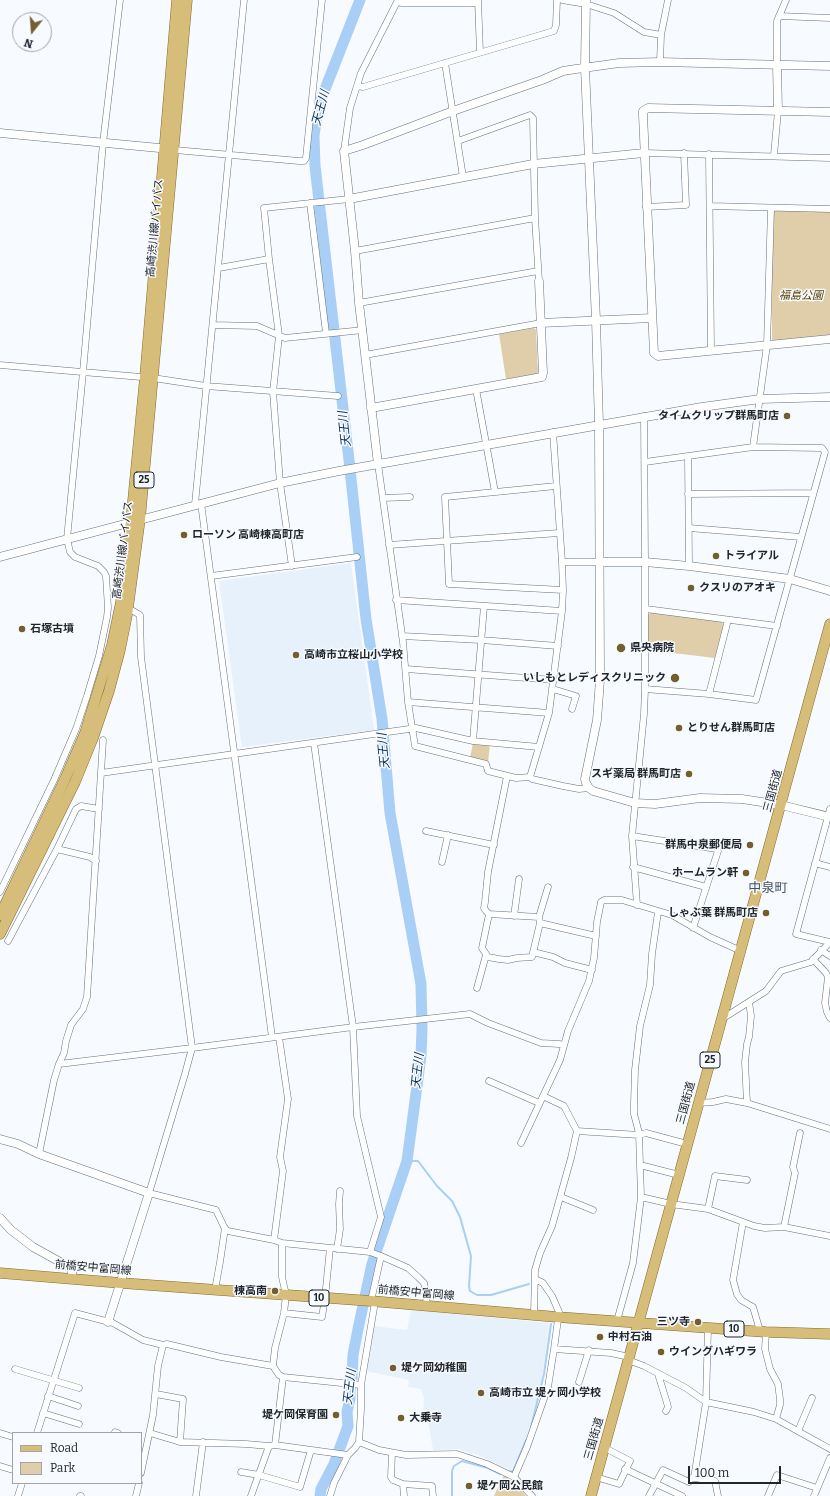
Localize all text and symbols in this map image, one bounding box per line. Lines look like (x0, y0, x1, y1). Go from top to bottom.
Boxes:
north arrow (12, 12, 52, 52)
text: N (23, 36, 35, 50)
water label: 天王川 (309, 89, 333, 127)
street label: 高崎渋川線バイパス (144, 178, 166, 278)
park label: 福島公園 (779, 289, 823, 303)
place label: タイムクリップ群馬町店 (658, 409, 779, 423)
water label: 天王川 (336, 410, 354, 448)
marker: タイムクリップ群馬町店 (782, 411, 792, 421)
road number: 25 (134, 472, 154, 488)
street label: 高崎渋川線バイパス (110, 500, 136, 600)
place label: ローソン 高崎棟高町店 (192, 528, 304, 542)
marker: ローソン 高崎棟高町店 (179, 530, 189, 540)
place label: トライアル (724, 549, 779, 563)
marker: トライアル (711, 551, 721, 561)
place label: クスリのアオキ (699, 581, 776, 595)
marker: クスリのアオキ (686, 583, 696, 593)
place label: 石塚古墳 (30, 622, 74, 636)
marker: 石塚古墳 (17, 624, 27, 634)
place label: 県央病院 (630, 641, 674, 655)
marker: 県央病院 (615, 642, 627, 654)
place label: 高崎市立桜山小学校 (304, 648, 403, 662)
marker: 高崎市立桜山小学校 (291, 650, 301, 660)
place label: いしもとレディスクリニック (523, 671, 666, 685)
marker: いしもとレディスクリニック (669, 672, 681, 684)
place label: とりせん群馬町店 (687, 721, 775, 735)
marker: とりせん群馬町店 (674, 723, 684, 733)
water label: 天王川 (375, 732, 393, 770)
place label: スギ薬局 群馬町店 (591, 767, 681, 781)
street label: 三国街道 (761, 768, 785, 814)
marker: スギ薬局 群馬町店 (684, 769, 694, 779)
place label: 群馬中泉郵便局 (665, 838, 742, 852)
marker: 群馬中泉郵便局 (745, 840, 755, 850)
place label: ホームラン軒 (672, 866, 738, 880)
marker: ホームラン軒 (741, 868, 751, 878)
district label: 中泉町 (749, 880, 787, 896)
place label: しゃぶ葉 群馬町店 (668, 906, 758, 920)
marker: しゃぶ葉 群馬町店 (761, 908, 771, 918)
water label: 天王川 (409, 1052, 427, 1090)
road number: 25 (700, 1052, 720, 1068)
street label: 三国街道 (674, 1080, 698, 1126)
street label: 前橋安中富岡線 (54, 1258, 132, 1278)
street label: 前橋安中富岡線 (377, 1283, 455, 1303)
place label: 棟高南 (234, 1284, 267, 1298)
marker: 棟高南 (270, 1286, 280, 1296)
road number: 10 (309, 1290, 329, 1306)
place label: 三ツ寺 (657, 1315, 690, 1329)
marker: 三ツ寺 (693, 1317, 703, 1327)
road number: 10 (724, 1321, 744, 1337)
place label: 中村石油 (608, 1330, 652, 1344)
marker: 中村石油 (595, 1332, 605, 1342)
place label: ウイングハギワラ (669, 1345, 757, 1359)
marker: ウイングハギワラ (656, 1347, 666, 1357)
place label: 堤ケ岡幼稚園 (401, 1361, 467, 1375)
marker: 堤ケ岡幼稚園 (388, 1363, 398, 1373)
water label: 天王川 (341, 1368, 359, 1406)
place label: 高崎市立 堤ヶ岡小学校 (489, 1386, 601, 1400)
marker: 高崎市立 堤ヶ岡小学校 (476, 1388, 486, 1398)
place label: 堤ケ岡保育園 (262, 1408, 328, 1422)
marker: 堤ケ岡保育園 (331, 1410, 341, 1420)
place label: 大乗寺 (409, 1411, 442, 1425)
marker: 大乗寺 (396, 1413, 406, 1423)
street label: 三国街道 (582, 1416, 606, 1462)
legend (12, 1432, 142, 1484)
text: Road (50, 1441, 78, 1455)
scale bar (690, 1458, 783, 1484)
text: Park (50, 1461, 75, 1475)
text: 100 m (695, 1466, 729, 1480)
place label: 堤ケ岡公民館 (477, 1479, 543, 1493)
marker: 堤ケ岡公民館 (464, 1481, 474, 1491)

